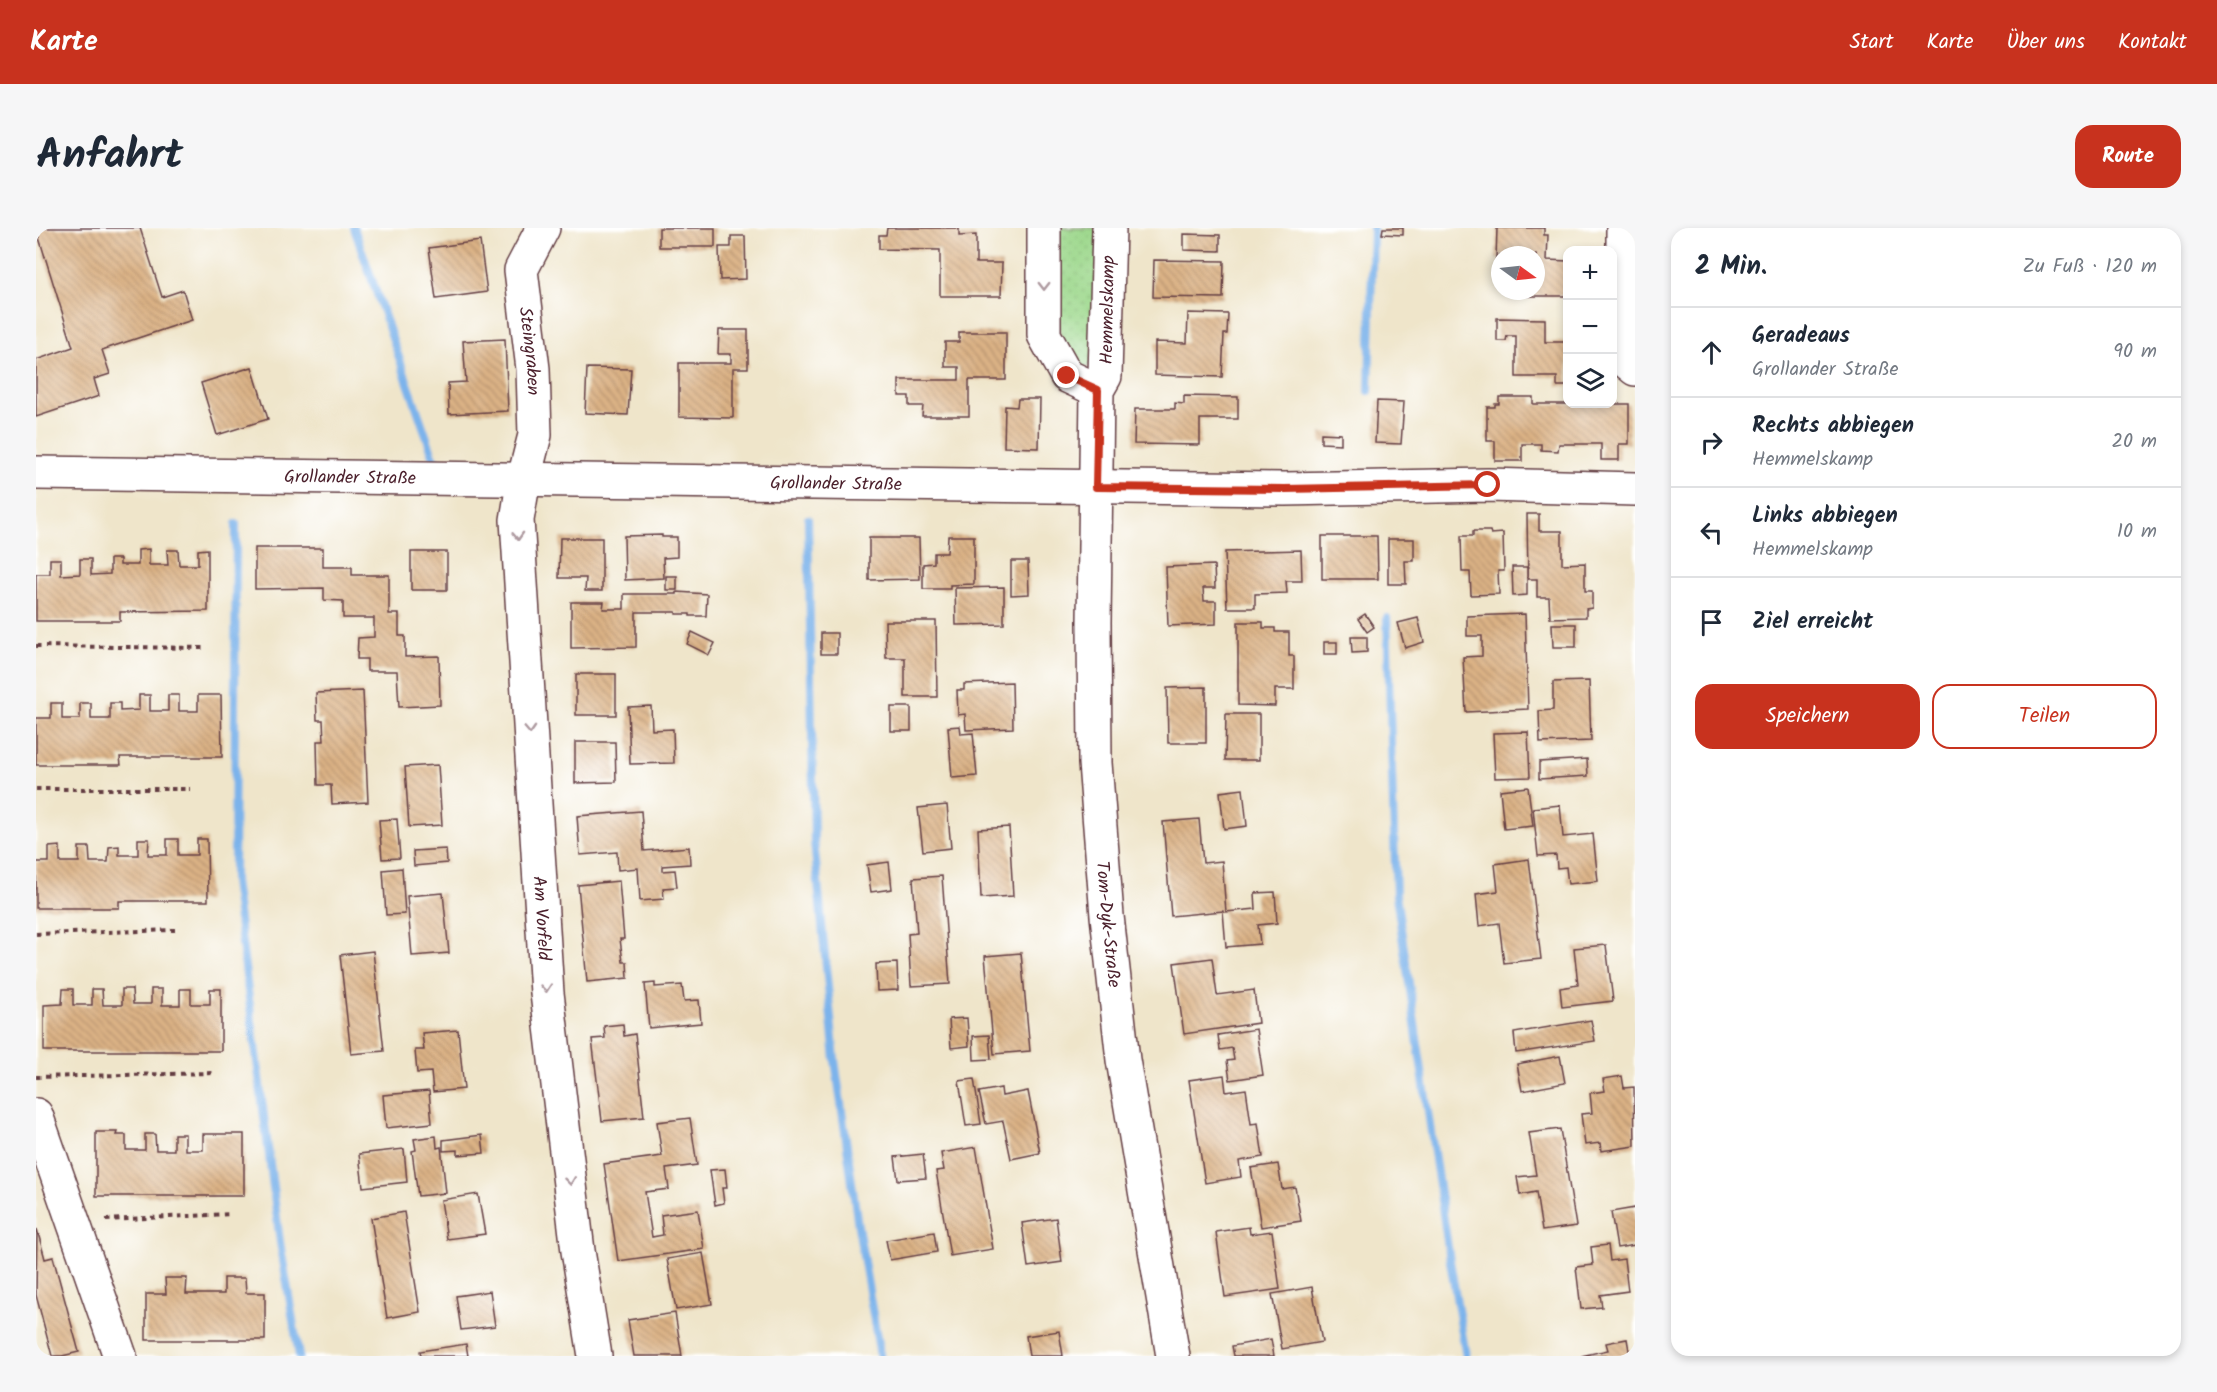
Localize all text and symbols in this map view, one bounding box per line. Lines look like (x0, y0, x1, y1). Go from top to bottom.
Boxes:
text: Karte (30, 20, 98, 65)
text: Start (1849, 26, 1894, 59)
text: Karte (1927, 26, 1973, 59)
text: Über uns (2006, 26, 2085, 59)
text: Kontakt (2118, 26, 2187, 59)
text: Anfahrt (36, 123, 183, 190)
button: Route (2075, 125, 2181, 188)
north arrow (1491, 246, 1545, 300)
map controls (1563, 246, 1617, 408)
button: + (1563, 246, 1617, 300)
text: 2 Min. (1695, 246, 1767, 288)
text: Zu Fuß · 120 m (2023, 251, 2157, 283)
street label: Hemmelskamp (1093, 255, 1124, 365)
one-way arrow (1038, 282, 1050, 291)
button: − (1563, 300, 1617, 354)
street label: Steingraben (510, 305, 547, 396)
text: Geradeaus (1752, 319, 1850, 354)
icon: ahead (1695, 336, 1728, 369)
text: 90 m (2113, 336, 2157, 368)
button: layers (1563, 354, 1617, 408)
text: Grollander Straße (1752, 354, 1898, 386)
route end (1053, 362, 1079, 388)
text: Rechts abbiegen (1752, 409, 1914, 444)
icon: right (1695, 426, 1728, 459)
text: 20 m (2111, 426, 2157, 458)
text: Hemmelskamp (1752, 444, 1873, 476)
street label: Grollander Straße (284, 463, 416, 494)
street label: Grollander Straße (770, 469, 902, 500)
route start (1474, 471, 1500, 497)
text: Links abbiegen (1752, 499, 1898, 534)
icon: left (1695, 516, 1728, 549)
text: 10 m (2117, 516, 2157, 548)
one-way arrow (511, 531, 524, 540)
text: Hemmelskamp (1752, 534, 1873, 566)
text: Ziel erreicht (1752, 605, 1873, 640)
icon: arrive (1695, 606, 1728, 639)
button: Speichern (1695, 684, 1920, 749)
button: Teilen (1932, 684, 2157, 749)
one-way arrow (523, 726, 536, 735)
street label: Tom-Dyk-Straße (1087, 860, 1128, 989)
street label: Am Vorfeld (524, 875, 558, 962)
one-way arrow (539, 983, 552, 992)
one-way arrow (563, 1177, 575, 1186)

